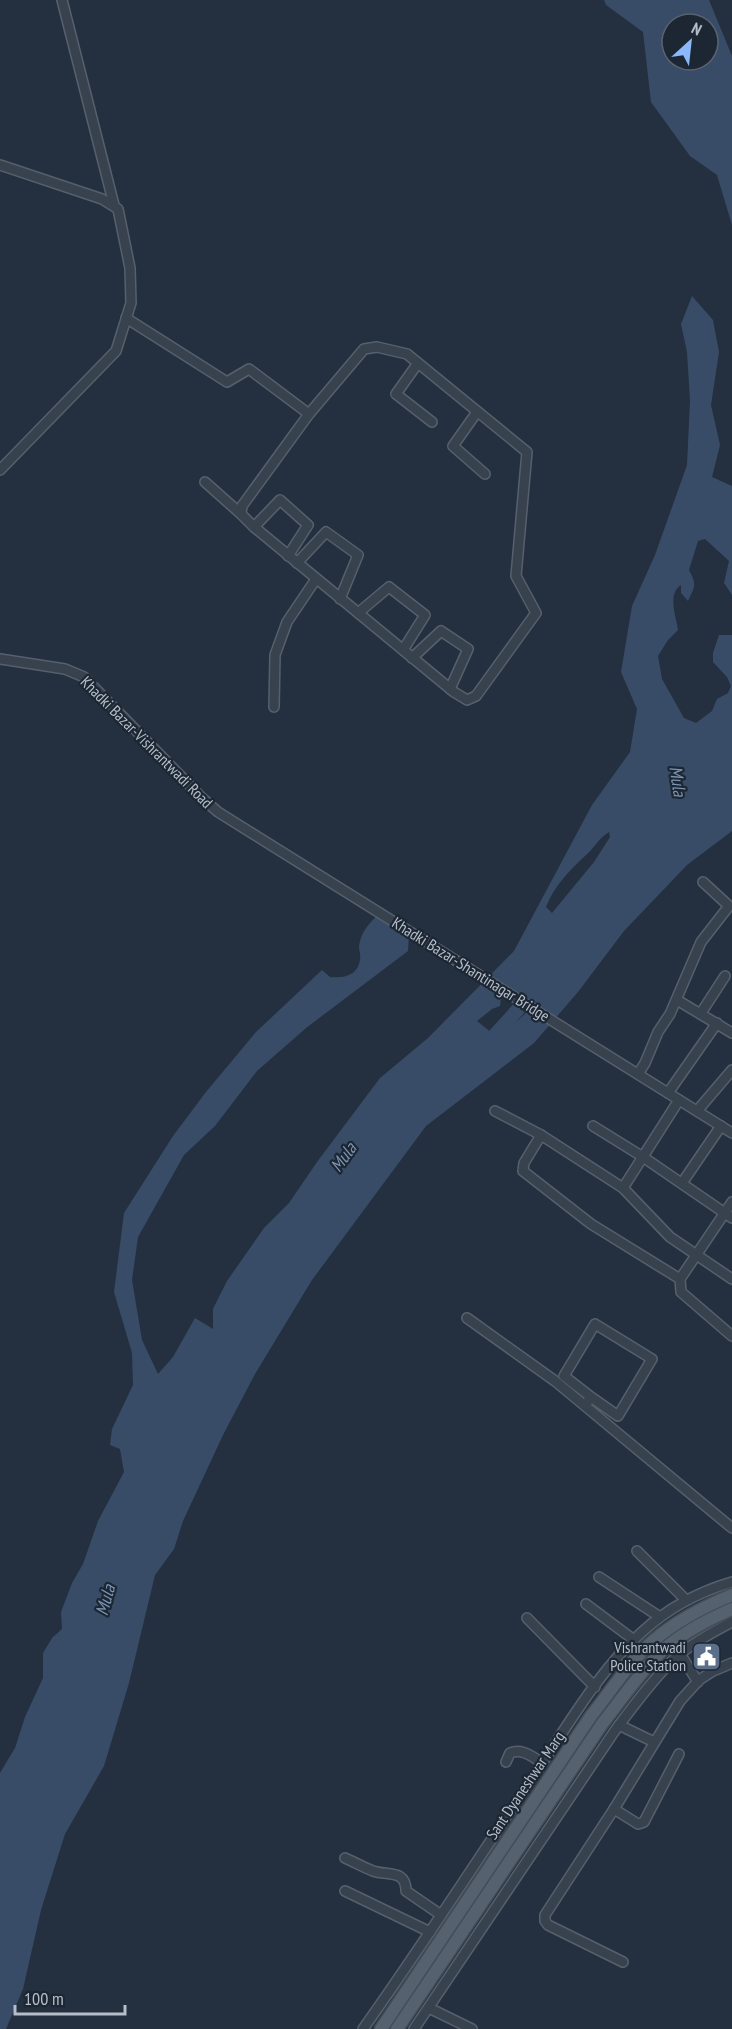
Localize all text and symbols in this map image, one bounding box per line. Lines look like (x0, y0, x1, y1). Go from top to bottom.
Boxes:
north arrow (660, 12, 720, 72)
text: N (688, 18, 705, 40)
street label: Khadki Bazar-Vishrantwadi Road (77, 672, 217, 812)
water label: Mula (664, 764, 692, 799)
street label: Khadki Bazar-Shantinagar Bridge (389, 912, 553, 1026)
water label: Mula (325, 1137, 362, 1176)
water label: Mula (90, 1581, 120, 1618)
place label: Vishrantwadi Police Station (610, 1637, 686, 1675)
public building icon: Vishrantwadi Police Station (691, 1640, 723, 1672)
street label: Sant Dyaneshwar Marg (481, 1727, 569, 1843)
scale bar (15, 1978, 124, 2016)
text: 100 m (24, 1987, 64, 2010)

